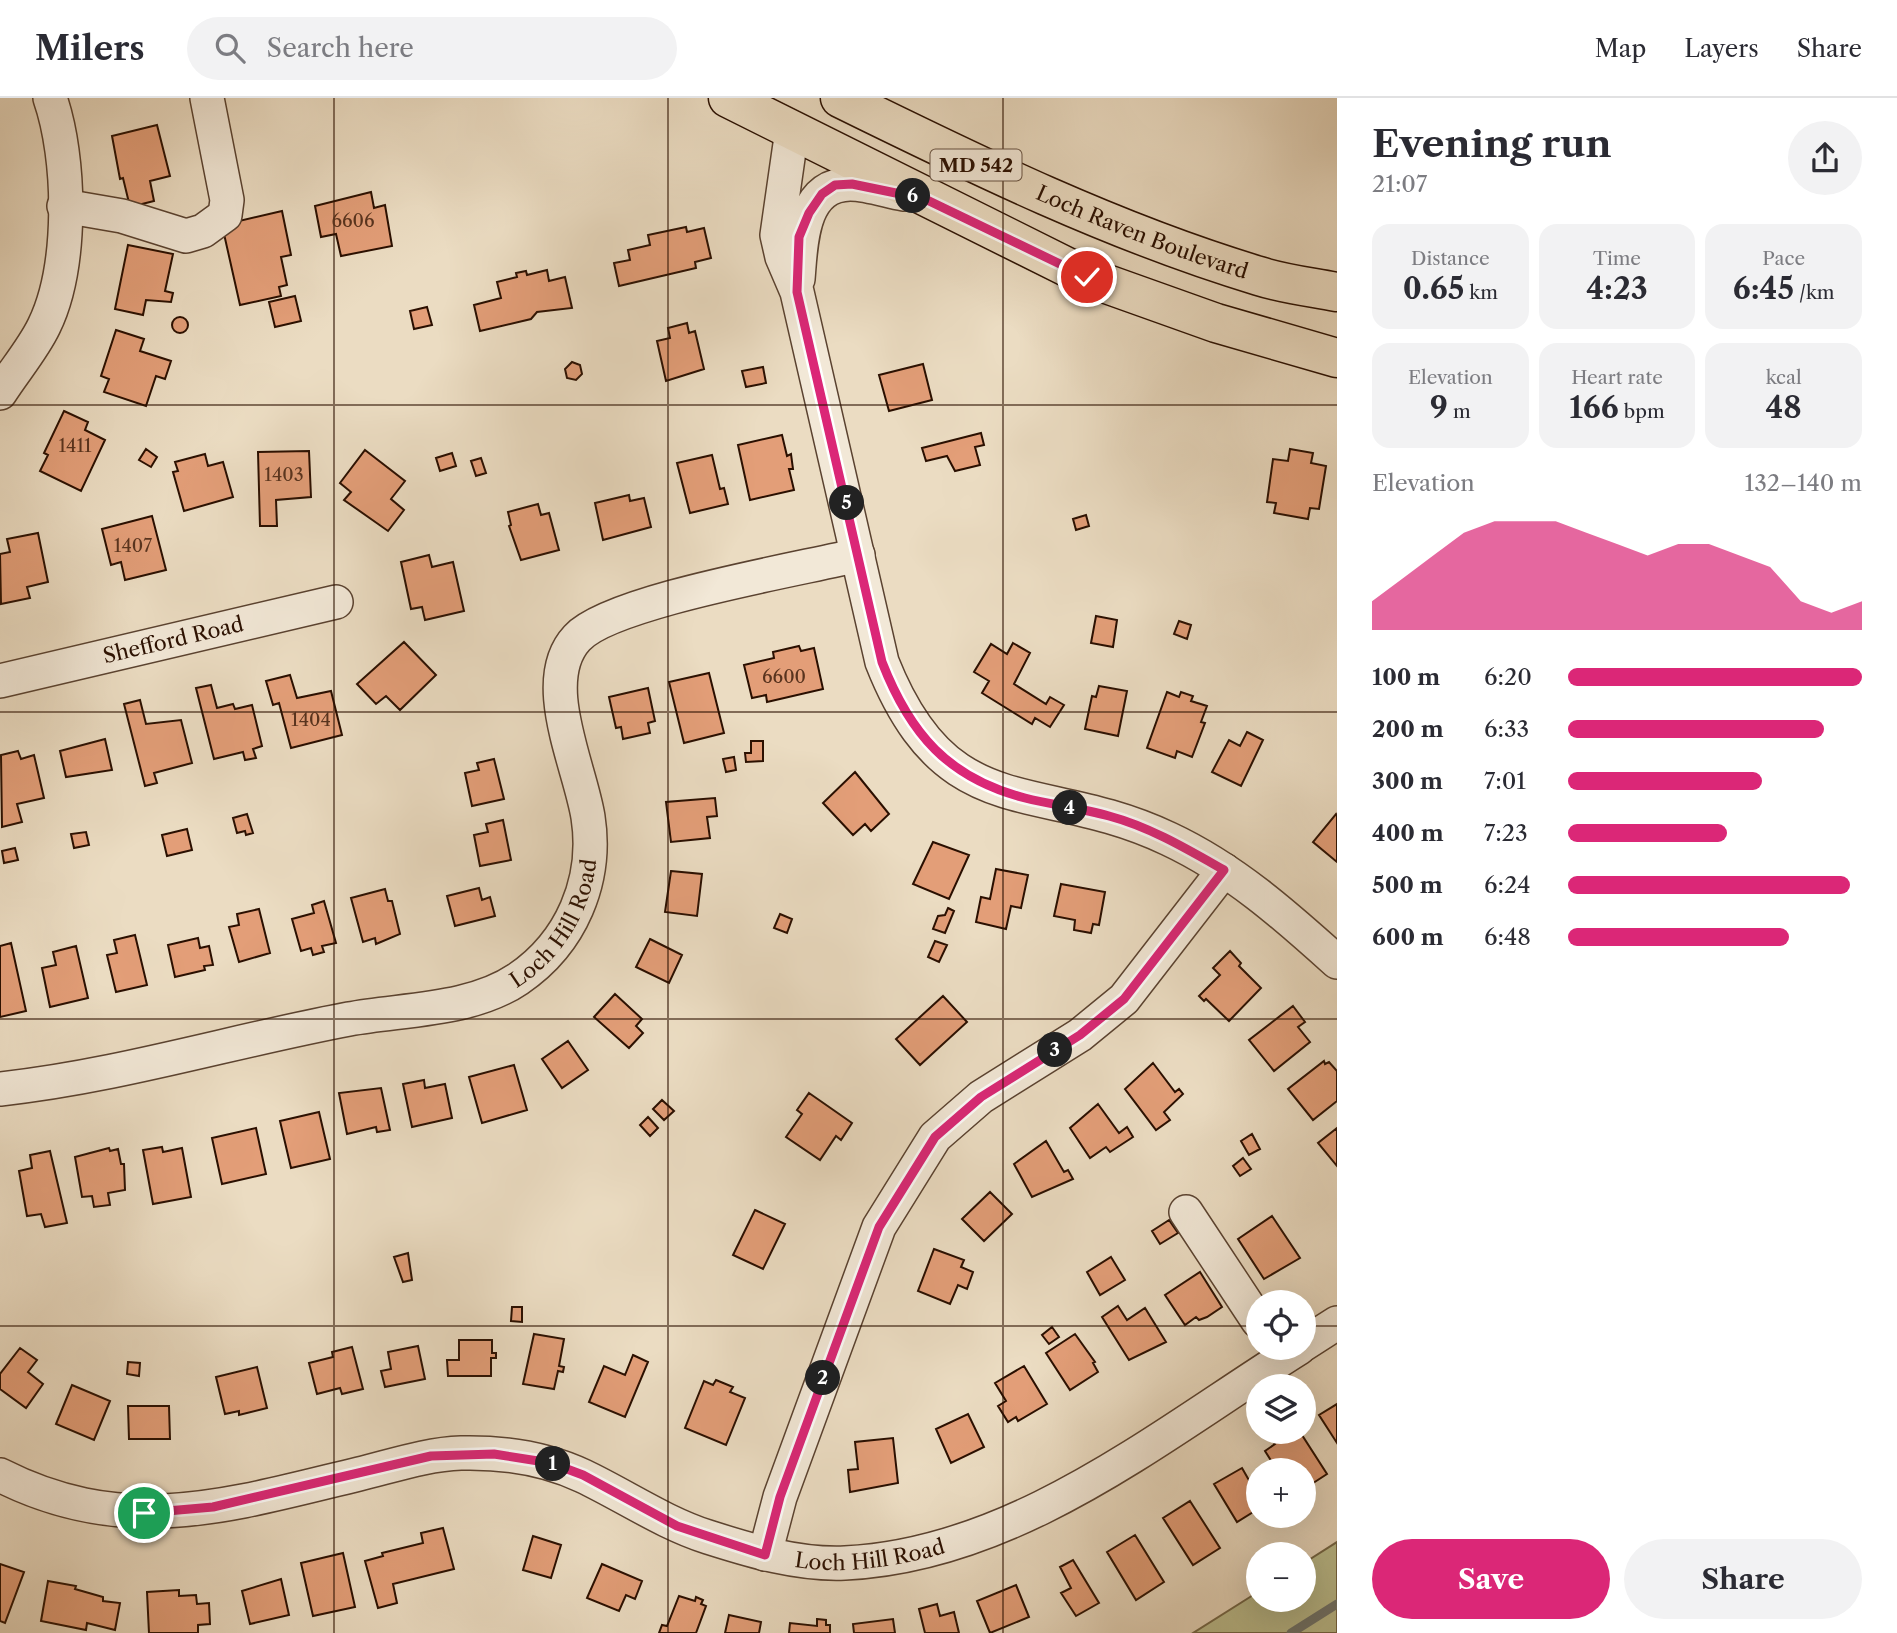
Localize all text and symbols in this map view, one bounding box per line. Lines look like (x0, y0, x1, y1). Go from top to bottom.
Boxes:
search box (187, 17, 677, 80)
text: Milers (35, 28, 145, 69)
icon: search (211, 29, 249, 67)
text: Search here (267, 32, 414, 64)
text: Map (1595, 34, 1646, 63)
text: Layers (1684, 34, 1759, 63)
text: Share (1797, 34, 1862, 63)
text: Evening run (1372, 120, 1612, 167)
button: share (1788, 121, 1862, 195)
road number: MD 542 (930, 150, 1021, 180)
text: 21:07 (1372, 170, 1427, 198)
pin: 6 (895, 178, 930, 214)
street label: Loch Raven Boulevard (1032, 180, 1251, 284)
text: 6 (907, 184, 918, 207)
house number: 6606 (331, 210, 375, 232)
pin (1057, 247, 1117, 307)
text: Distance (1411, 247, 1490, 270)
text: Time (1593, 247, 1641, 270)
text: Pace (1762, 247, 1805, 270)
icon: check (1068, 258, 1106, 296)
text: 0.65 (1403, 270, 1464, 307)
text: 4:23 (1586, 270, 1648, 307)
text: 6:45 (1733, 270, 1794, 307)
text: km (1464, 281, 1498, 304)
text: /km (1794, 281, 1835, 304)
text: Elevation (1408, 366, 1493, 389)
text: Heart rate (1571, 366, 1663, 389)
text: kcal (1766, 366, 1802, 389)
text: 9 (1430, 389, 1448, 426)
text: 166 (1569, 389, 1619, 426)
text: 48 (1766, 389, 1802, 426)
text: m (1448, 400, 1471, 423)
text: bpm (1619, 400, 1665, 423)
house number: 1411 (58, 435, 92, 457)
house number: 1403 (264, 464, 304, 486)
text: Elevation (1372, 469, 1475, 497)
text: 132–140 m (1744, 469, 1862, 497)
pin: 5 (830, 486, 864, 520)
text: 5 (841, 491, 852, 514)
house number: 1407 (114, 535, 152, 557)
street label: Shefford Road (100, 611, 246, 668)
text: 100 m (1372, 663, 1440, 691)
text: 6:20 (1484, 663, 1532, 691)
house number: 6600 (762, 666, 806, 688)
house number: 1404 (291, 709, 331, 731)
text: 200 m (1372, 715, 1444, 743)
text: 6:33 (1484, 715, 1529, 743)
text: 300 m (1372, 767, 1443, 795)
text: 7:01 (1484, 767, 1526, 795)
pin: 4 (1052, 790, 1088, 826)
text: 4 (1064, 796, 1075, 819)
text: 400 m (1372, 819, 1444, 847)
text: 7:23 (1484, 819, 1528, 847)
street label: Loch Hill Road (505, 857, 601, 993)
text: 500 m (1372, 871, 1443, 899)
text: 6:24 (1484, 871, 1530, 899)
text: 600 m (1372, 923, 1444, 951)
text: 6:48 (1484, 923, 1531, 951)
pin: 3 (1038, 1032, 1072, 1068)
text: 3 (1049, 1038, 1060, 1061)
map controls (1246, 1290, 1316, 1612)
button: locate (1246, 1290, 1316, 1360)
pin: 2 (806, 1360, 840, 1396)
text: 2 (817, 1366, 828, 1389)
button: layers (1246, 1374, 1316, 1444)
pin: 1 (536, 1446, 570, 1482)
text: 1 (548, 1452, 557, 1475)
button: + (1246, 1458, 1316, 1528)
pin (114, 1483, 174, 1543)
icon: arrive (125, 1494, 163, 1532)
street label: Loch Hill Road (793, 1533, 948, 1575)
button: Save (1372, 1539, 1610, 1619)
button: Share (1624, 1539, 1862, 1619)
button: − (1246, 1542, 1316, 1612)

